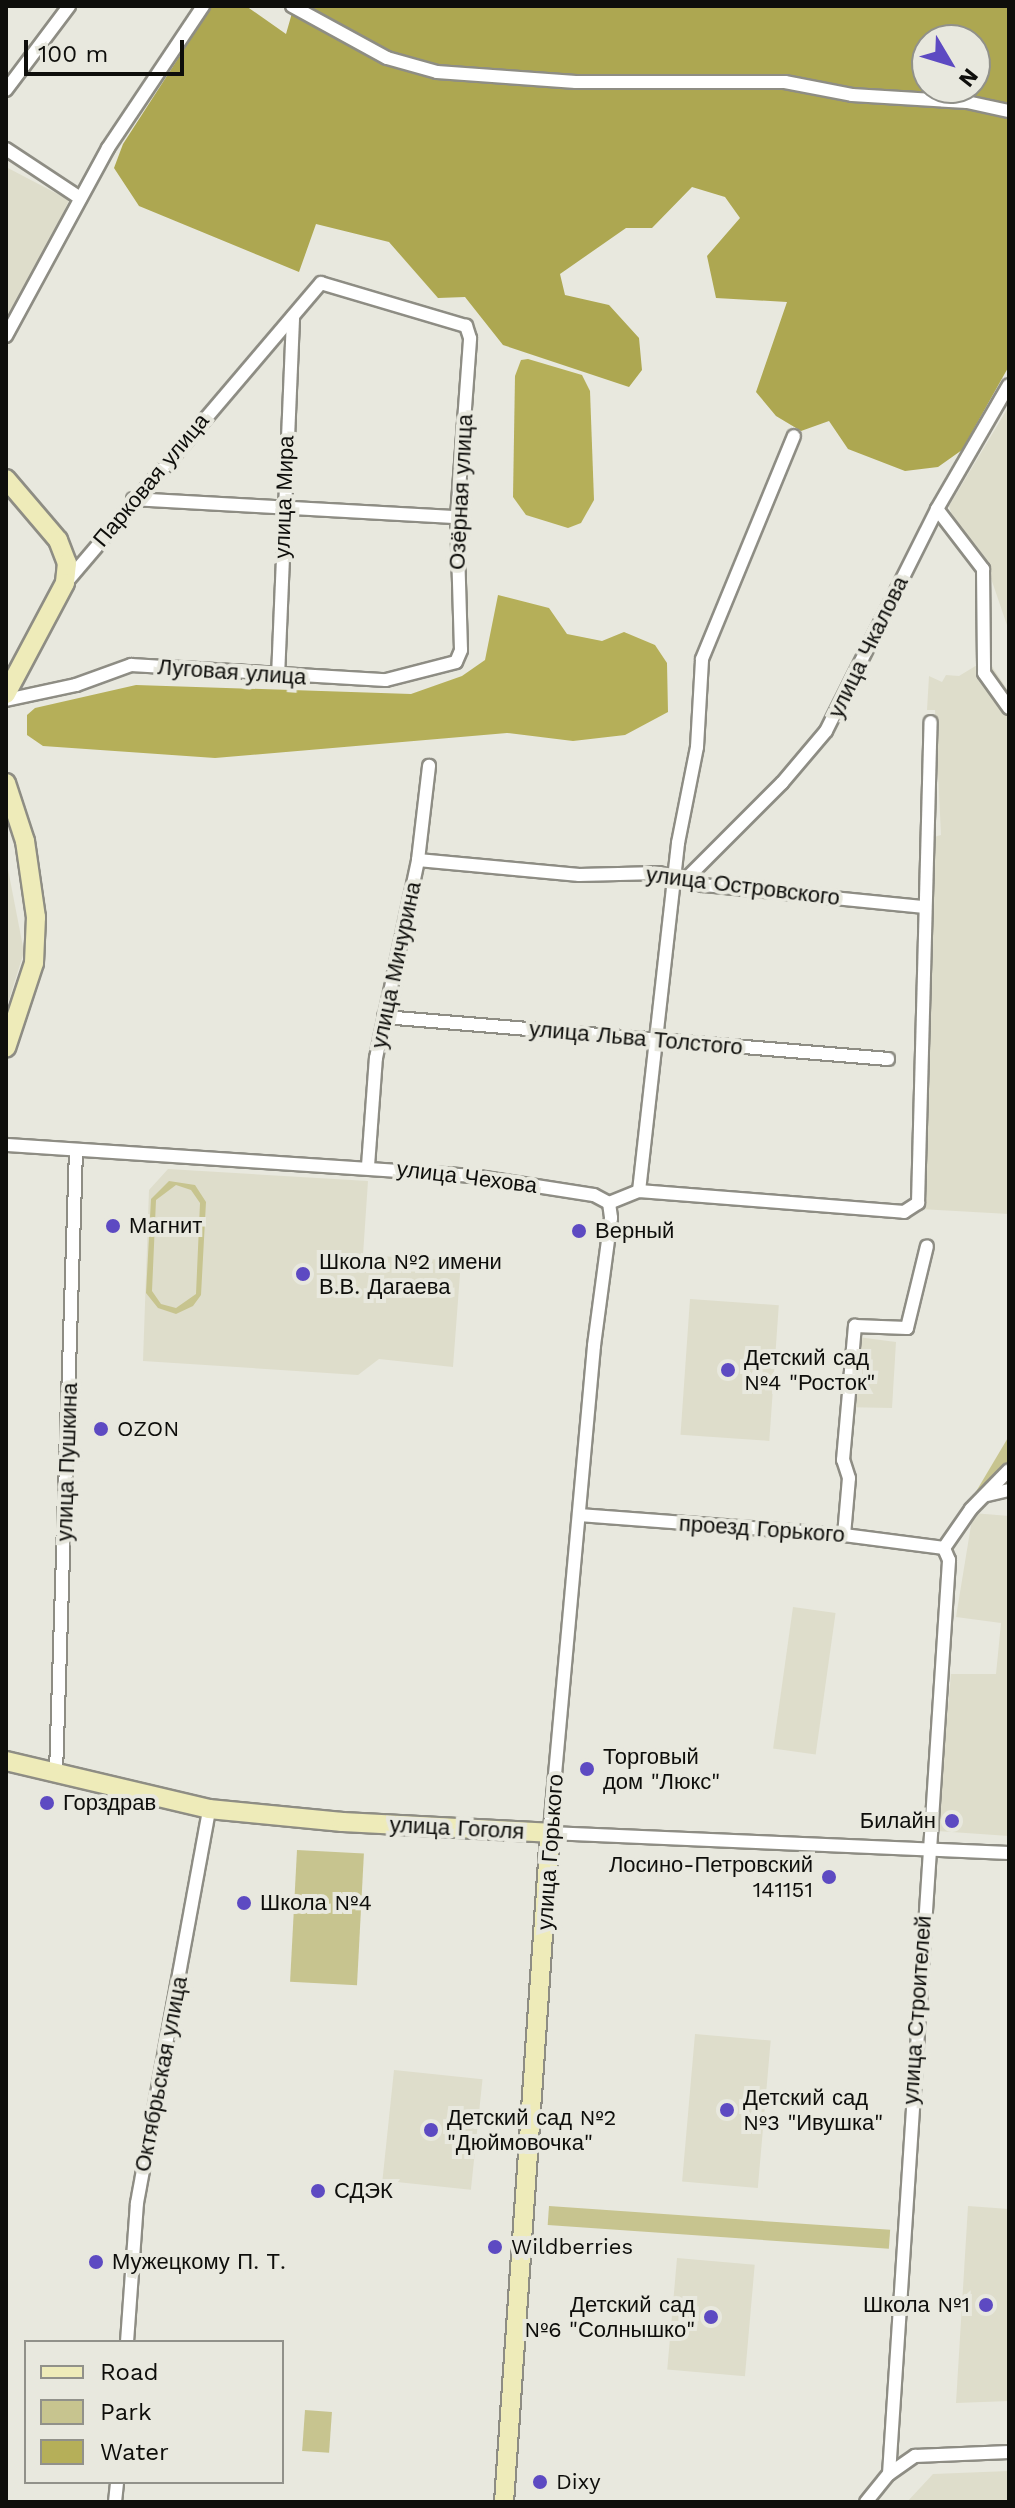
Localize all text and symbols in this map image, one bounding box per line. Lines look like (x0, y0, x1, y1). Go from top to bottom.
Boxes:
scale bar (28, 24, 188, 74)
north arrow (911, 24, 991, 104)
text: 100 m (38, 40, 108, 68)
text: N (954, 64, 984, 92)
street label: Парковая улица (88, 408, 214, 552)
street label: Озёрная улица (444, 413, 478, 571)
street label: улица Мира (269, 435, 299, 559)
street label: улица Чкалова (822, 572, 914, 722)
street label: Луговая улица (157, 654, 307, 690)
street label: улица Островского (645, 861, 841, 911)
street label: улица Мичурина (365, 879, 427, 1051)
street label: улица Льва Толстого (528, 1016, 744, 1060)
street label: улица Чехова (395, 1155, 539, 1199)
place label: Магнит (129, 1213, 202, 1239)
marker: Магнит (104, 1217, 122, 1235)
place label: Верный (595, 1218, 674, 1244)
marker: Верный (570, 1222, 588, 1240)
place label: Школа №2 имени В.В. Дагаева (319, 1248, 502, 1300)
marker: Школа №2 имени В.В. Дагаева (294, 1265, 312, 1283)
place label: Детский сад №4 "Росток" (744, 1344, 875, 1396)
marker: Детский сад №4 "Росток" (719, 1361, 737, 1379)
street label: улица Пушкина (51, 1382, 83, 1542)
place label: OZON (117, 1416, 179, 1442)
marker: OZON (92, 1420, 110, 1438)
street label: проезд Горького (678, 1510, 846, 1548)
place label: Торговый дом "Люкс" (603, 1743, 720, 1794)
marker: Торговый дом "Люкс" (578, 1760, 596, 1778)
street label: улица Горького (531, 1773, 569, 1931)
place label: Горздрав (63, 1790, 156, 1816)
marker: Горздрав (38, 1794, 56, 1812)
place label: Билайн (860, 1808, 936, 1834)
street label: улица Гоголя (389, 1811, 525, 1845)
marker: Билайн (943, 1812, 961, 1830)
place label: Лосино-Петровский 141151 (609, 1851, 813, 1902)
marker: Лосино-Петровский 141151 (820, 1868, 838, 1886)
place label: Школа №4 (260, 1890, 372, 1916)
marker: Школа №4 (235, 1894, 253, 1912)
street label: улица Строителей (897, 1915, 937, 2105)
street label: Октябрьская улица (129, 1974, 193, 2174)
place label: Детский сад №3 "Ивушка" (743, 2084, 883, 2136)
marker: Детский сад №3 "Ивушка" (718, 2101, 736, 2119)
place label: Детский сад №2 "Дюймовочка" (447, 2104, 616, 2156)
marker: Детский сад №2 "Дюймовочка" (422, 2121, 440, 2139)
place label: СДЭК (334, 2178, 393, 2204)
marker: СДЭК (309, 2182, 327, 2200)
place label: Wildberries (511, 2234, 633, 2260)
marker: Wildberries (486, 2238, 504, 2256)
place label: Мужецкому П. Т. (112, 2249, 286, 2275)
marker: Мужецкому П. Т. (87, 2253, 105, 2271)
place label: Детский сад №6 "Солнышко" (524, 2291, 695, 2342)
place label: Школа №1 (863, 2292, 970, 2318)
marker: Школа №1 (977, 2296, 995, 2314)
marker: Детский сад №6 "Солнышко" (702, 2308, 720, 2326)
legend (24, 2340, 284, 2484)
text: Road (100, 2358, 159, 2386)
text: Park (100, 2398, 152, 2426)
text: Water (100, 2438, 169, 2466)
place label: Dixy (556, 2469, 601, 2495)
marker: Dixy (531, 2473, 549, 2491)

